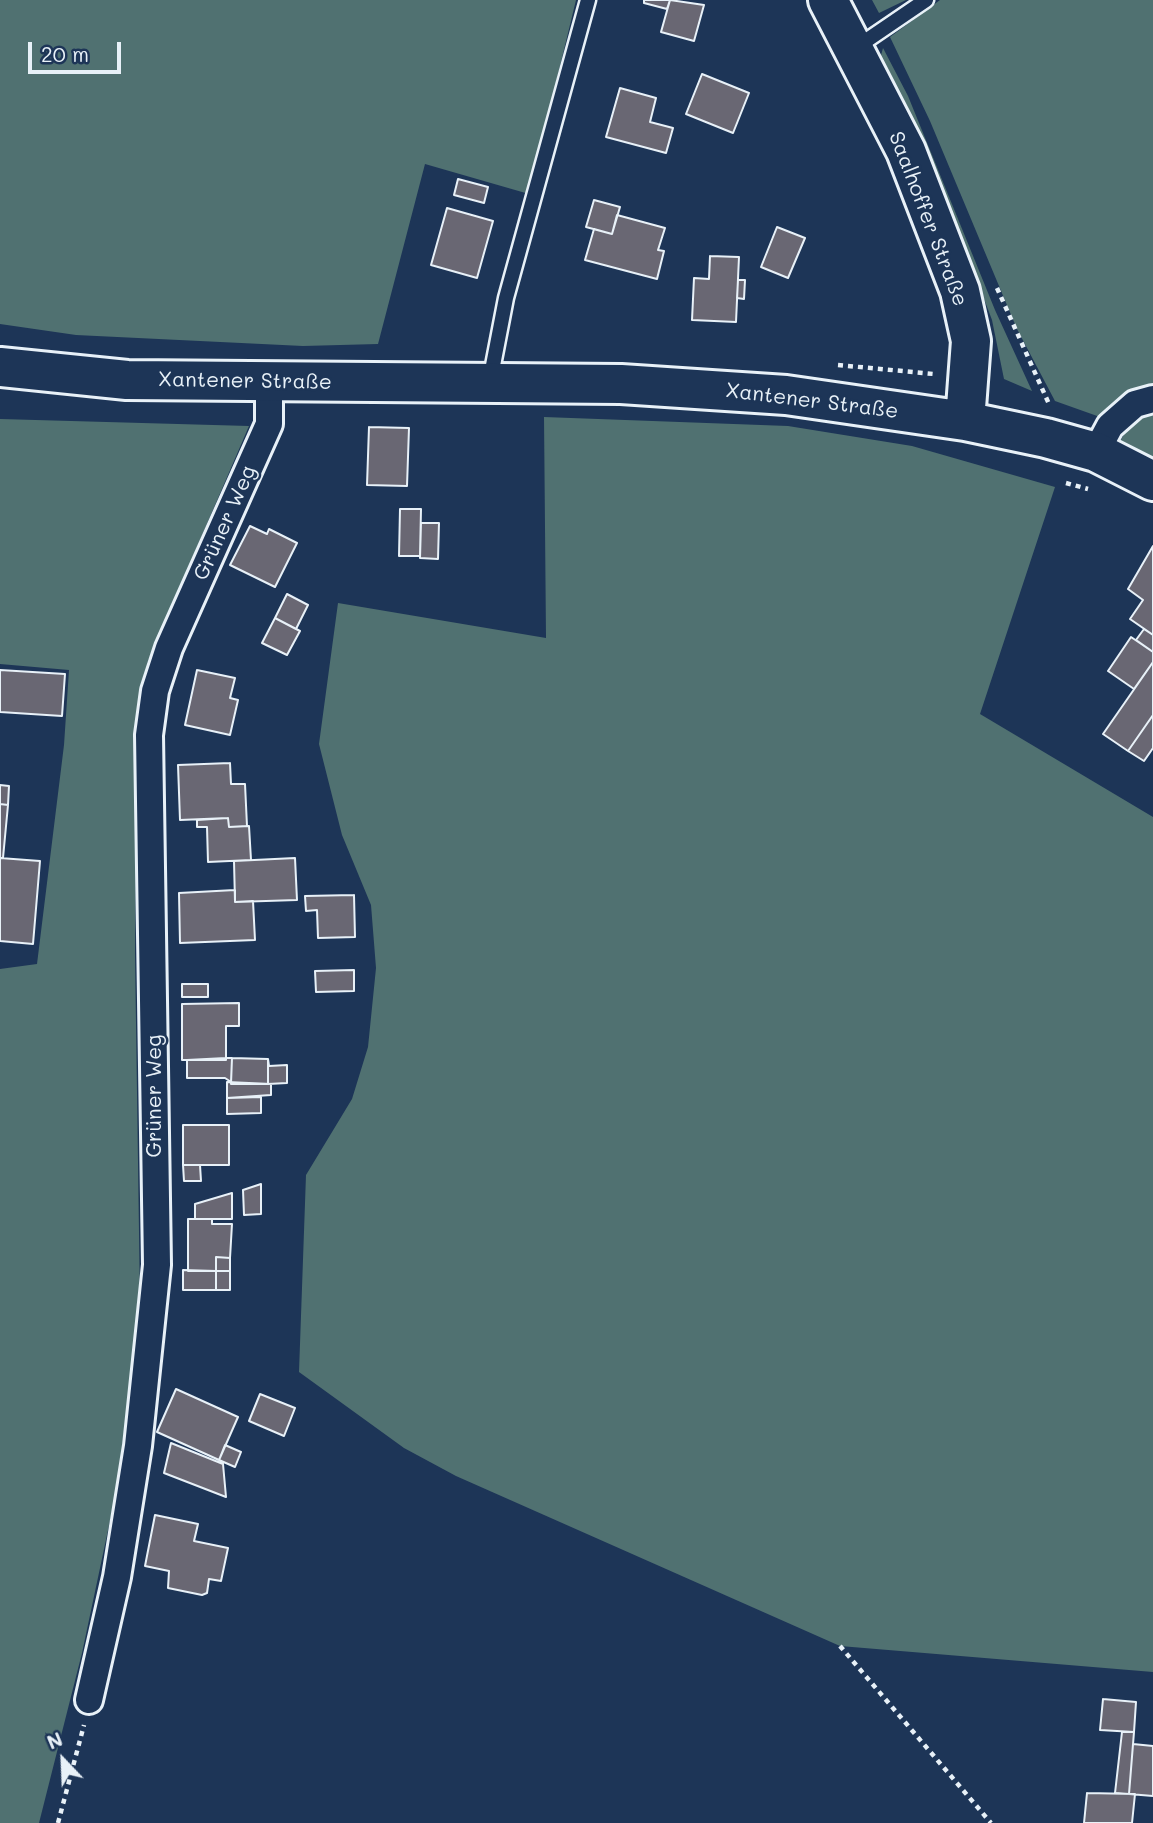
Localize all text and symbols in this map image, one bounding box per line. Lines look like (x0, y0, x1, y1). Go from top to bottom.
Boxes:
scale bar (32, 28, 124, 72)
text: 20 m (41, 40, 89, 67)
street label: Saalhoffer Straße (883, 128, 973, 310)
street label: Xantener Straße (158, 367, 332, 395)
street label: Xantener Straße (724, 378, 900, 424)
street label: Grüner Weg (188, 462, 262, 584)
street label: Grüner Weg (142, 1034, 168, 1158)
north arrow (28, 1725, 98, 1795)
text: N (43, 1726, 66, 1755)

